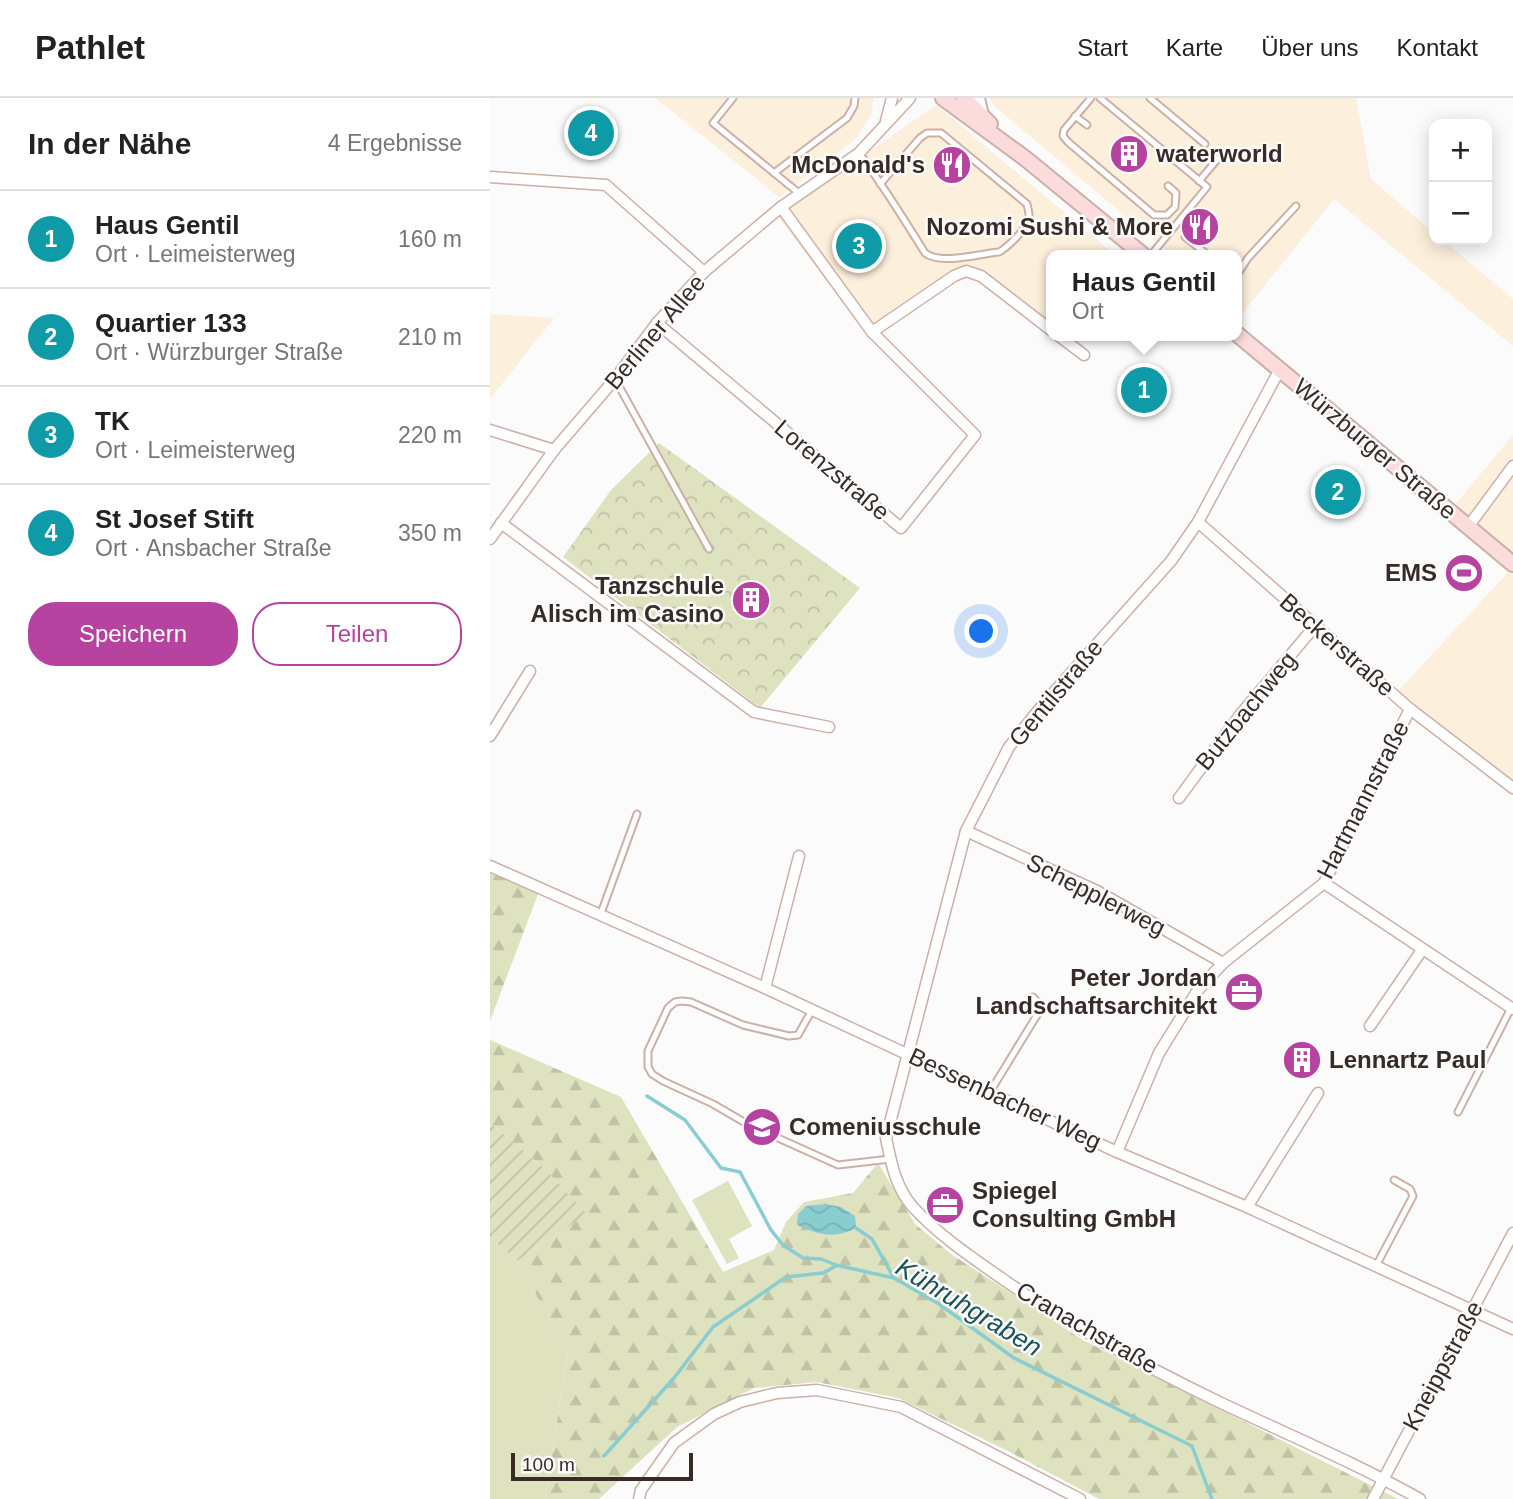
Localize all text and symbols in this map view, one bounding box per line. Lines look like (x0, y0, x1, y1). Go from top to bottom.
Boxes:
text: Pathlet (35, 29, 145, 66)
text: Start (1077, 34, 1128, 61)
text: Karte (1166, 34, 1223, 61)
text: Über uns (1261, 34, 1359, 61)
text: Kontakt (1397, 34, 1478, 61)
pin: 4 (568, 107, 614, 159)
map controls (1429, 119, 1492, 245)
button: + (1429, 119, 1492, 182)
text: In der Nähe (28, 127, 191, 160)
text: 4 Ergebnisse (328, 130, 462, 156)
building icon: waterworld (1108, 133, 1150, 175)
place label: waterworld (1155, 140, 1283, 167)
restaurant icon: McDonald's (931, 144, 973, 186)
place label: McDonald's (791, 151, 925, 178)
button: − (1429, 182, 1492, 245)
restaurant icon: Nozomi Sushi & More (1179, 206, 1221, 248)
text: Haus Gentil (95, 210, 239, 240)
place label: Nozomi Sushi & More (926, 213, 1173, 240)
pin: 3 (836, 220, 882, 272)
text: 1 (45, 226, 57, 252)
text: 160 m (398, 226, 462, 252)
text: Ort · Leimeisterweg (95, 241, 296, 267)
popup (1046, 250, 1242, 341)
text: Haus Gentil (1072, 267, 1216, 297)
street label: Berliner Allee (599, 269, 710, 395)
text: Ort (1072, 298, 1104, 324)
text: Quartier 133 (95, 308, 247, 338)
text: 2 (45, 324, 57, 350)
text: 210 m (398, 324, 462, 350)
text: Ort · Würzburger Straße (95, 339, 343, 365)
pin: 1 (1121, 364, 1167, 416)
street label: Würzburger Straße (1288, 373, 1462, 525)
text: TK (95, 406, 130, 436)
street label: Lorenzstraße (769, 414, 895, 525)
text: 3 (45, 422, 57, 448)
text: 220 m (398, 422, 462, 448)
text: Ort · Leimeisterweg (95, 437, 296, 463)
pin: 2 (1315, 466, 1361, 518)
text: St Josef Stift (95, 504, 254, 534)
text: 4 (45, 520, 57, 546)
text: 350 m (398, 520, 462, 546)
text: Ort · Ansbacher Straße (95, 535, 331, 561)
sports icon: EMS (1443, 552, 1485, 594)
place label: EMS (1385, 559, 1437, 586)
place label: Tanzschule Alisch im Casino (531, 572, 724, 627)
building icon: Tanzschule Alisch im Casino (730, 579, 772, 621)
street label: Beckerstraße (1275, 588, 1400, 702)
button: Speichern (28, 602, 238, 666)
button: Teilen (252, 602, 462, 666)
your location (964, 614, 998, 648)
street label: Gentilstraße (1003, 634, 1108, 751)
street label: Butzbachweg (1190, 646, 1301, 775)
street label: Hartmannstraße (1311, 716, 1414, 883)
street label: Schepplerweg (1022, 848, 1170, 941)
place label: Peter Jordan Landschaftsarchitekt (976, 964, 1217, 1019)
office icon: Peter Jordan Landschaftsarchitekt (1223, 971, 1265, 1013)
building icon: Lennartz Paul (1281, 1039, 1323, 1081)
street label: Bessenbacher Weg (905, 1042, 1106, 1155)
place label: Lennartz Paul (1329, 1046, 1486, 1073)
school or university icon: Comeniusschule (741, 1106, 783, 1148)
place label: Comeniusschule (789, 1113, 981, 1140)
place label: Spiegel Consulting GmbH (972, 1177, 1176, 1232)
office icon: Spiegel Consulting GmbH (924, 1184, 966, 1226)
water label: Kühruhgraben (891, 1252, 1047, 1362)
street label: Cranachstraße (1012, 1276, 1163, 1379)
street label: Kneippstraße (1397, 1296, 1488, 1435)
scale bar (511, 1450, 693, 1482)
text: 100 m (522, 1454, 575, 1475)

